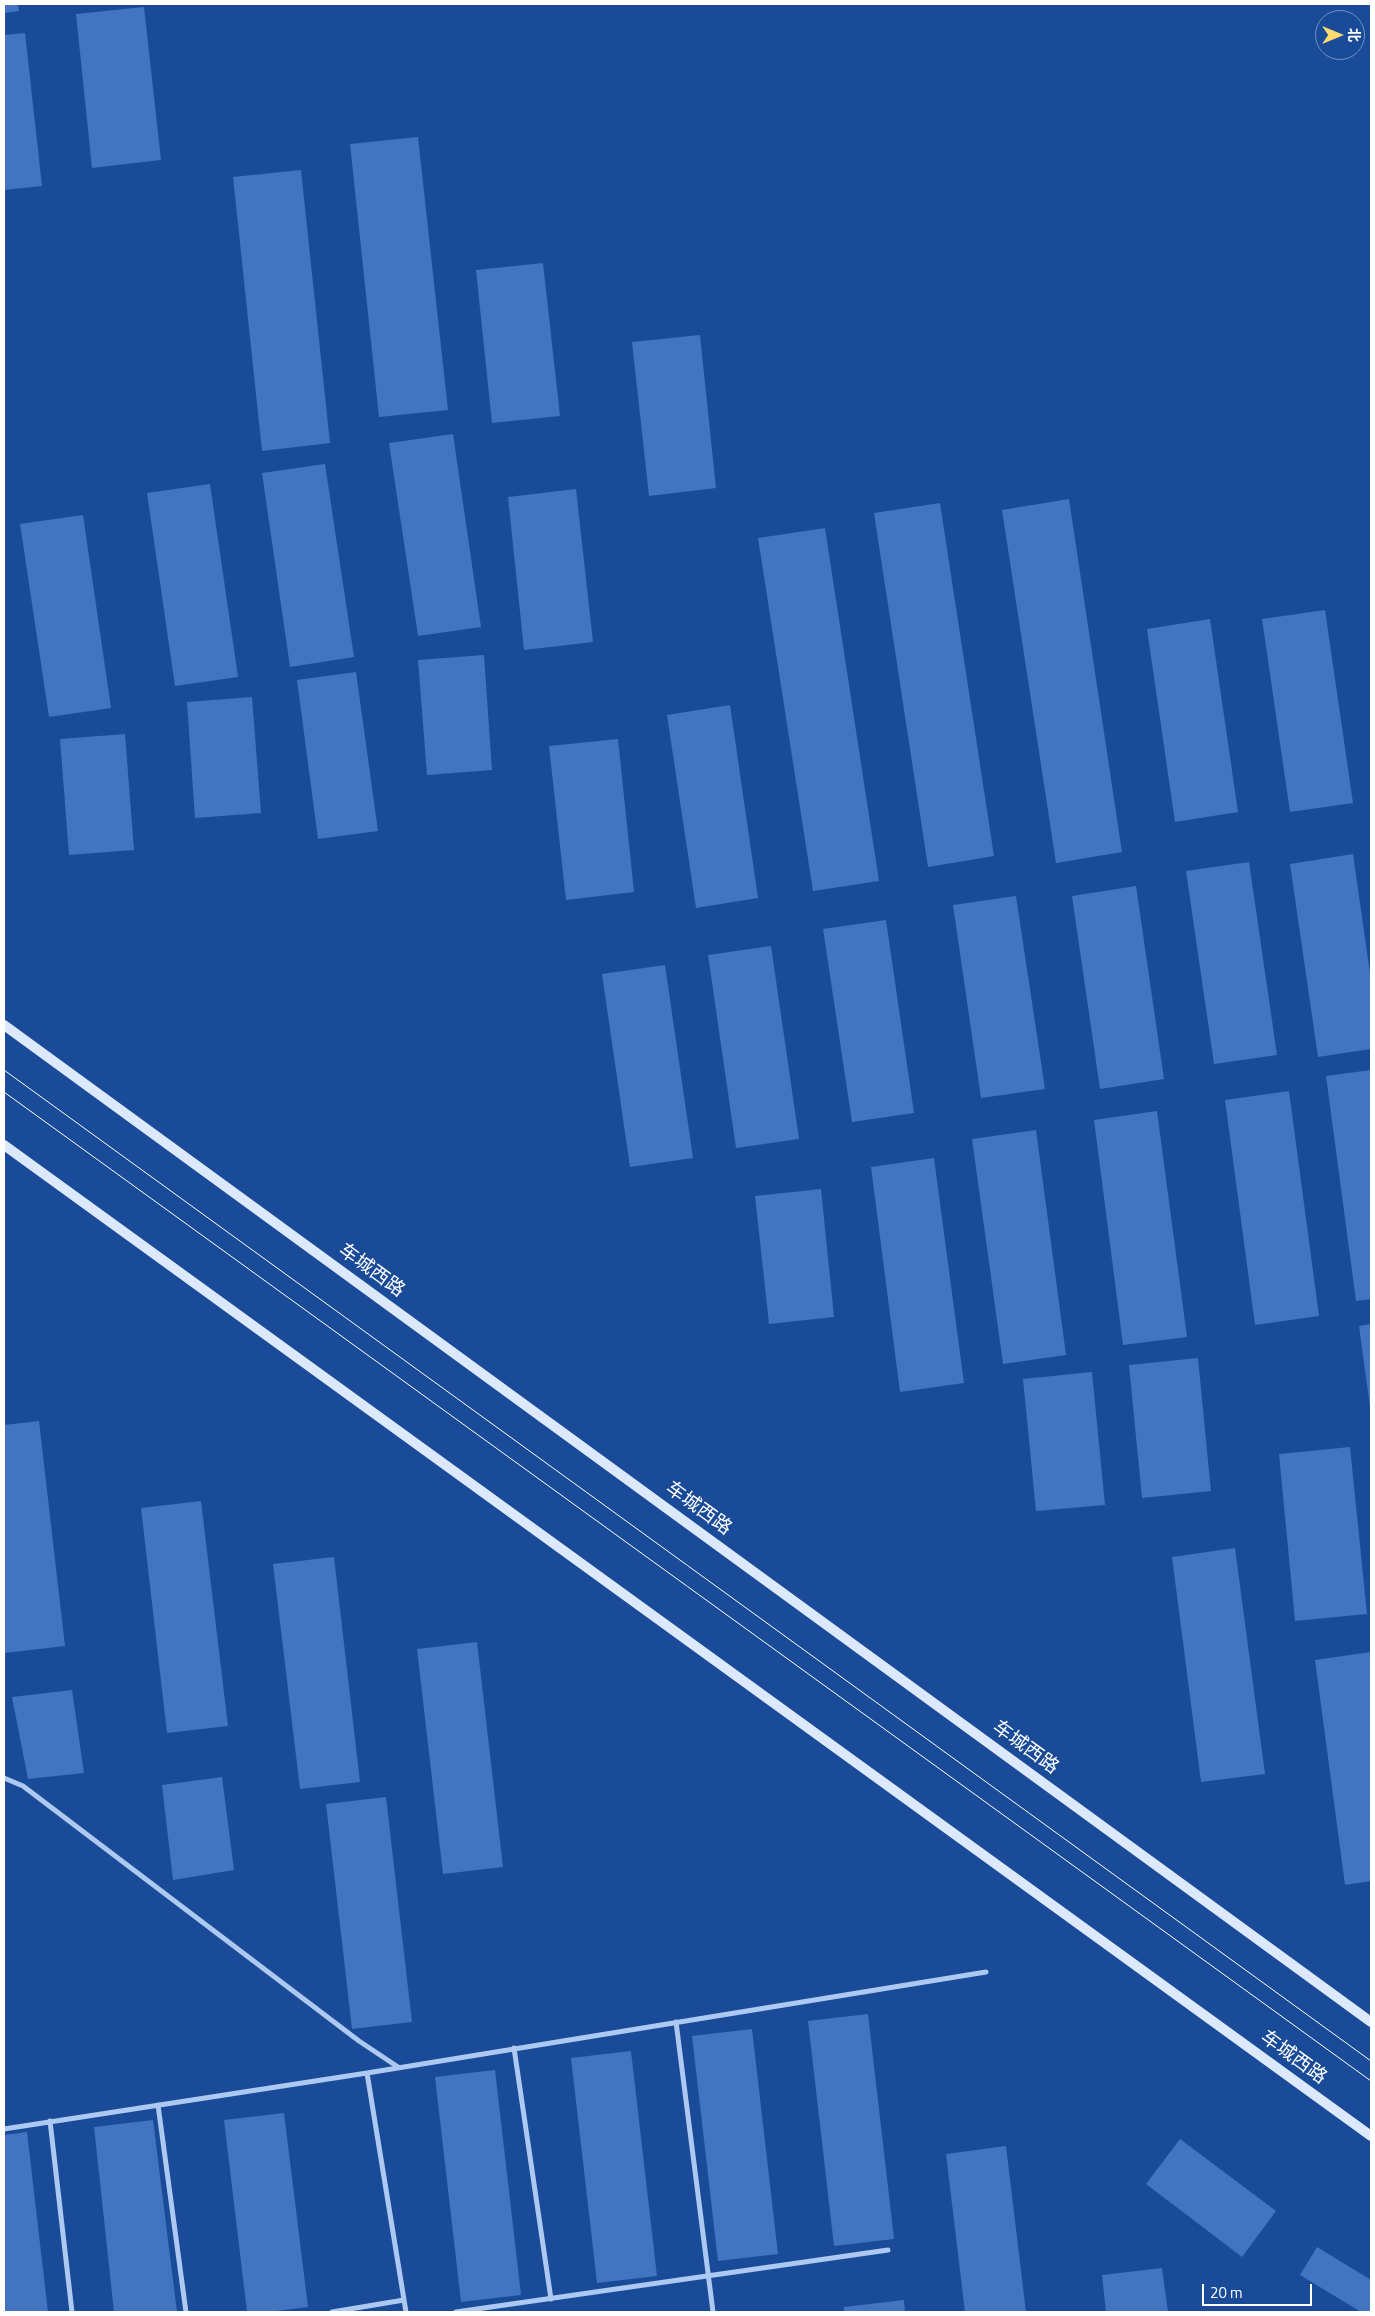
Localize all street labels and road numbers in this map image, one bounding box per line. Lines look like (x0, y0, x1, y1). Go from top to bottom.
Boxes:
street label: 车城西路 (334, 1239, 408, 1303)
street label: 车城西路 (661, 1477, 735, 1541)
street label: 车城西路 (988, 1716, 1062, 1780)
street label: 车城西路 (1256, 2026, 1330, 2090)

